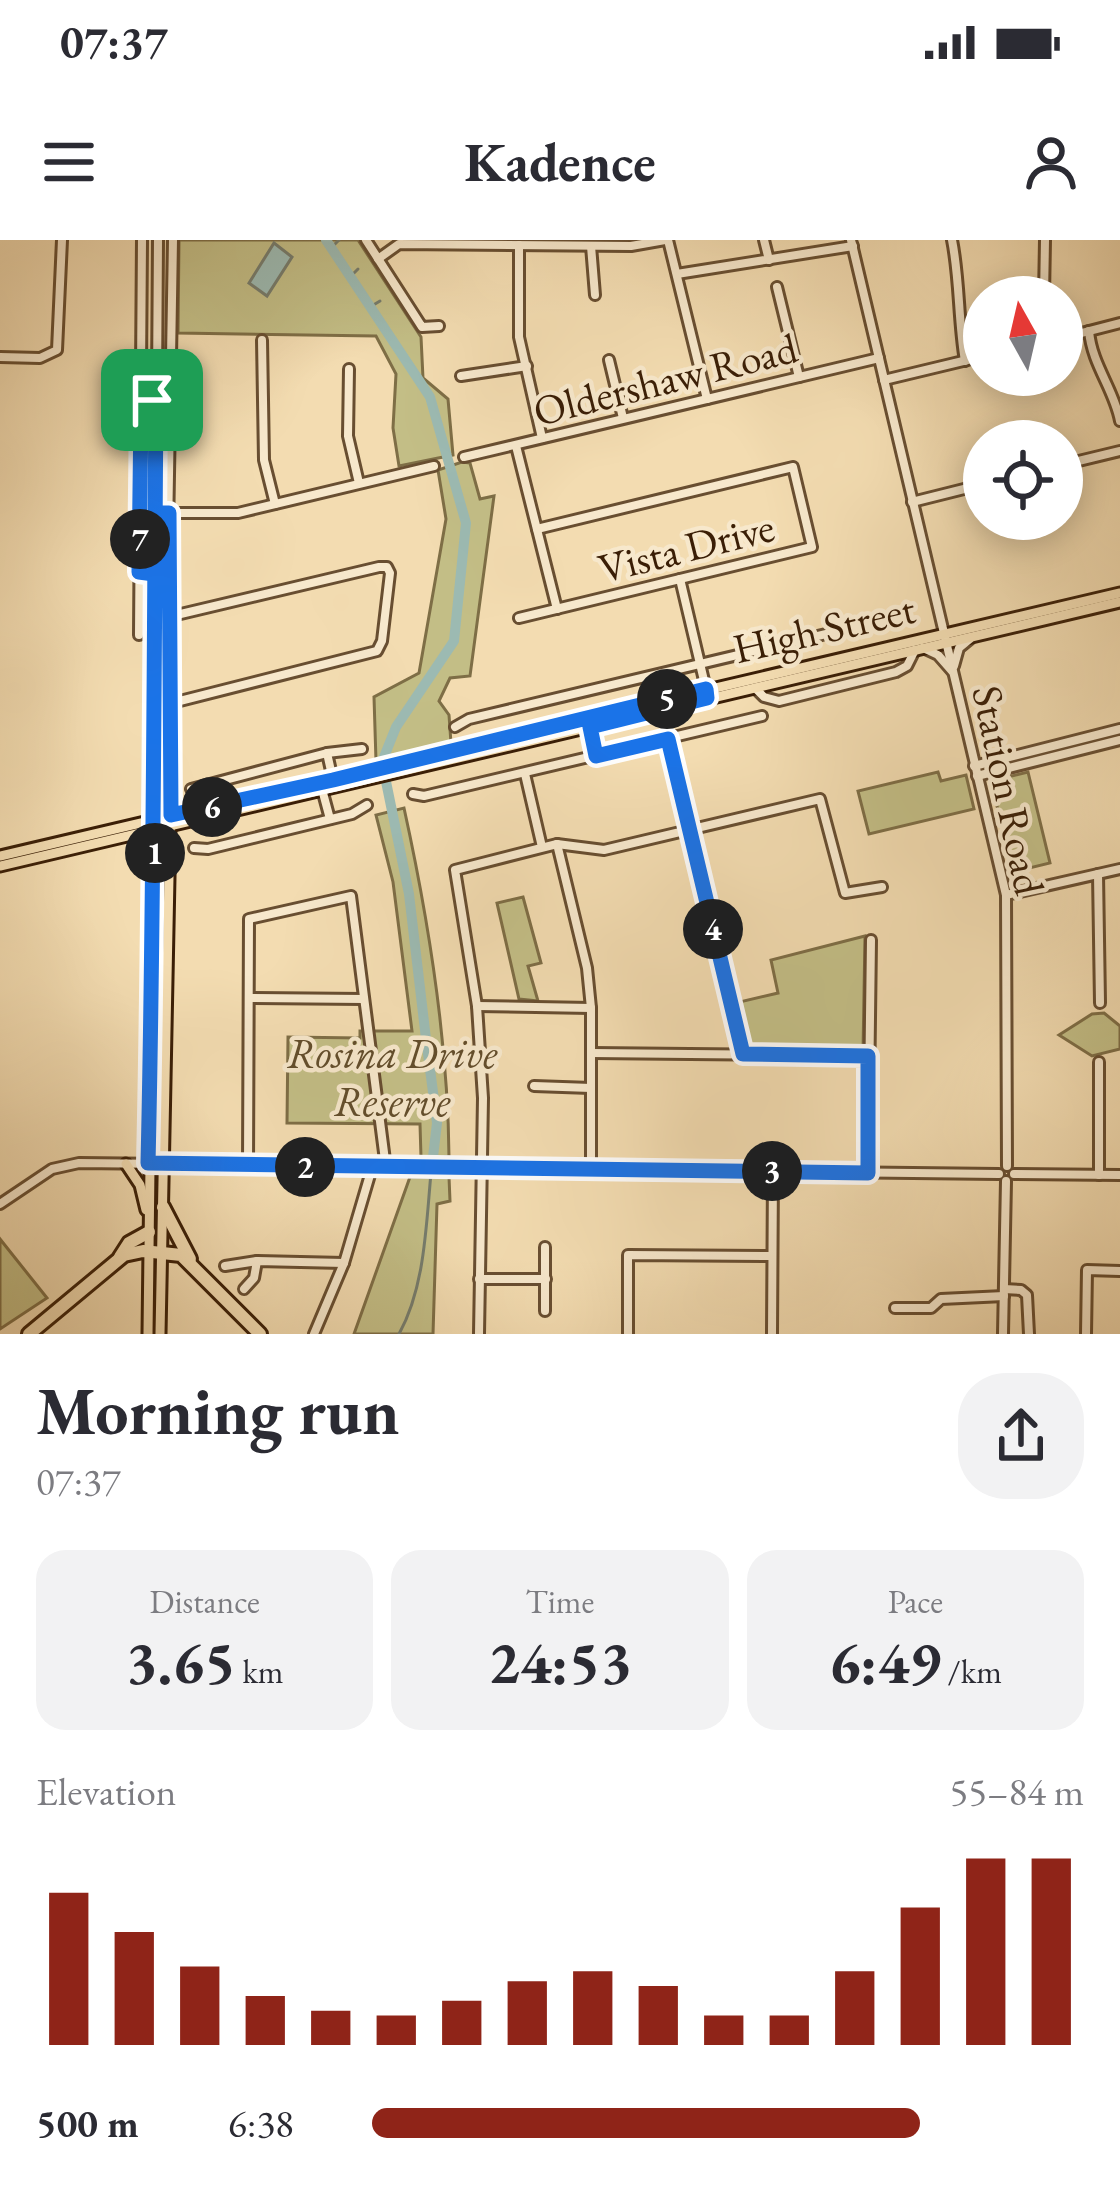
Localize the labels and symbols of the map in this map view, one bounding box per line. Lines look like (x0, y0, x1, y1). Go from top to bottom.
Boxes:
north arrow (963, 276, 1083, 396)
street label: Oldershaw Road (527, 320, 803, 439)
pin (101, 349, 203, 451)
street label: Vista Drive (592, 499, 780, 596)
pin: 7 (110, 509, 170, 569)
street label: High Street (728, 581, 920, 676)
pin: 5 (637, 669, 697, 729)
street label: Station Road (960, 681, 1058, 900)
pin: 6 (182, 777, 242, 837)
pin: 1 (125, 823, 185, 883)
pin: 4 (683, 899, 743, 959)
park label: Rosina Drive Reserve (287, 1026, 498, 1129)
pin: 2 (275, 1137, 335, 1197)
pin: 3 (742, 1141, 802, 1201)

